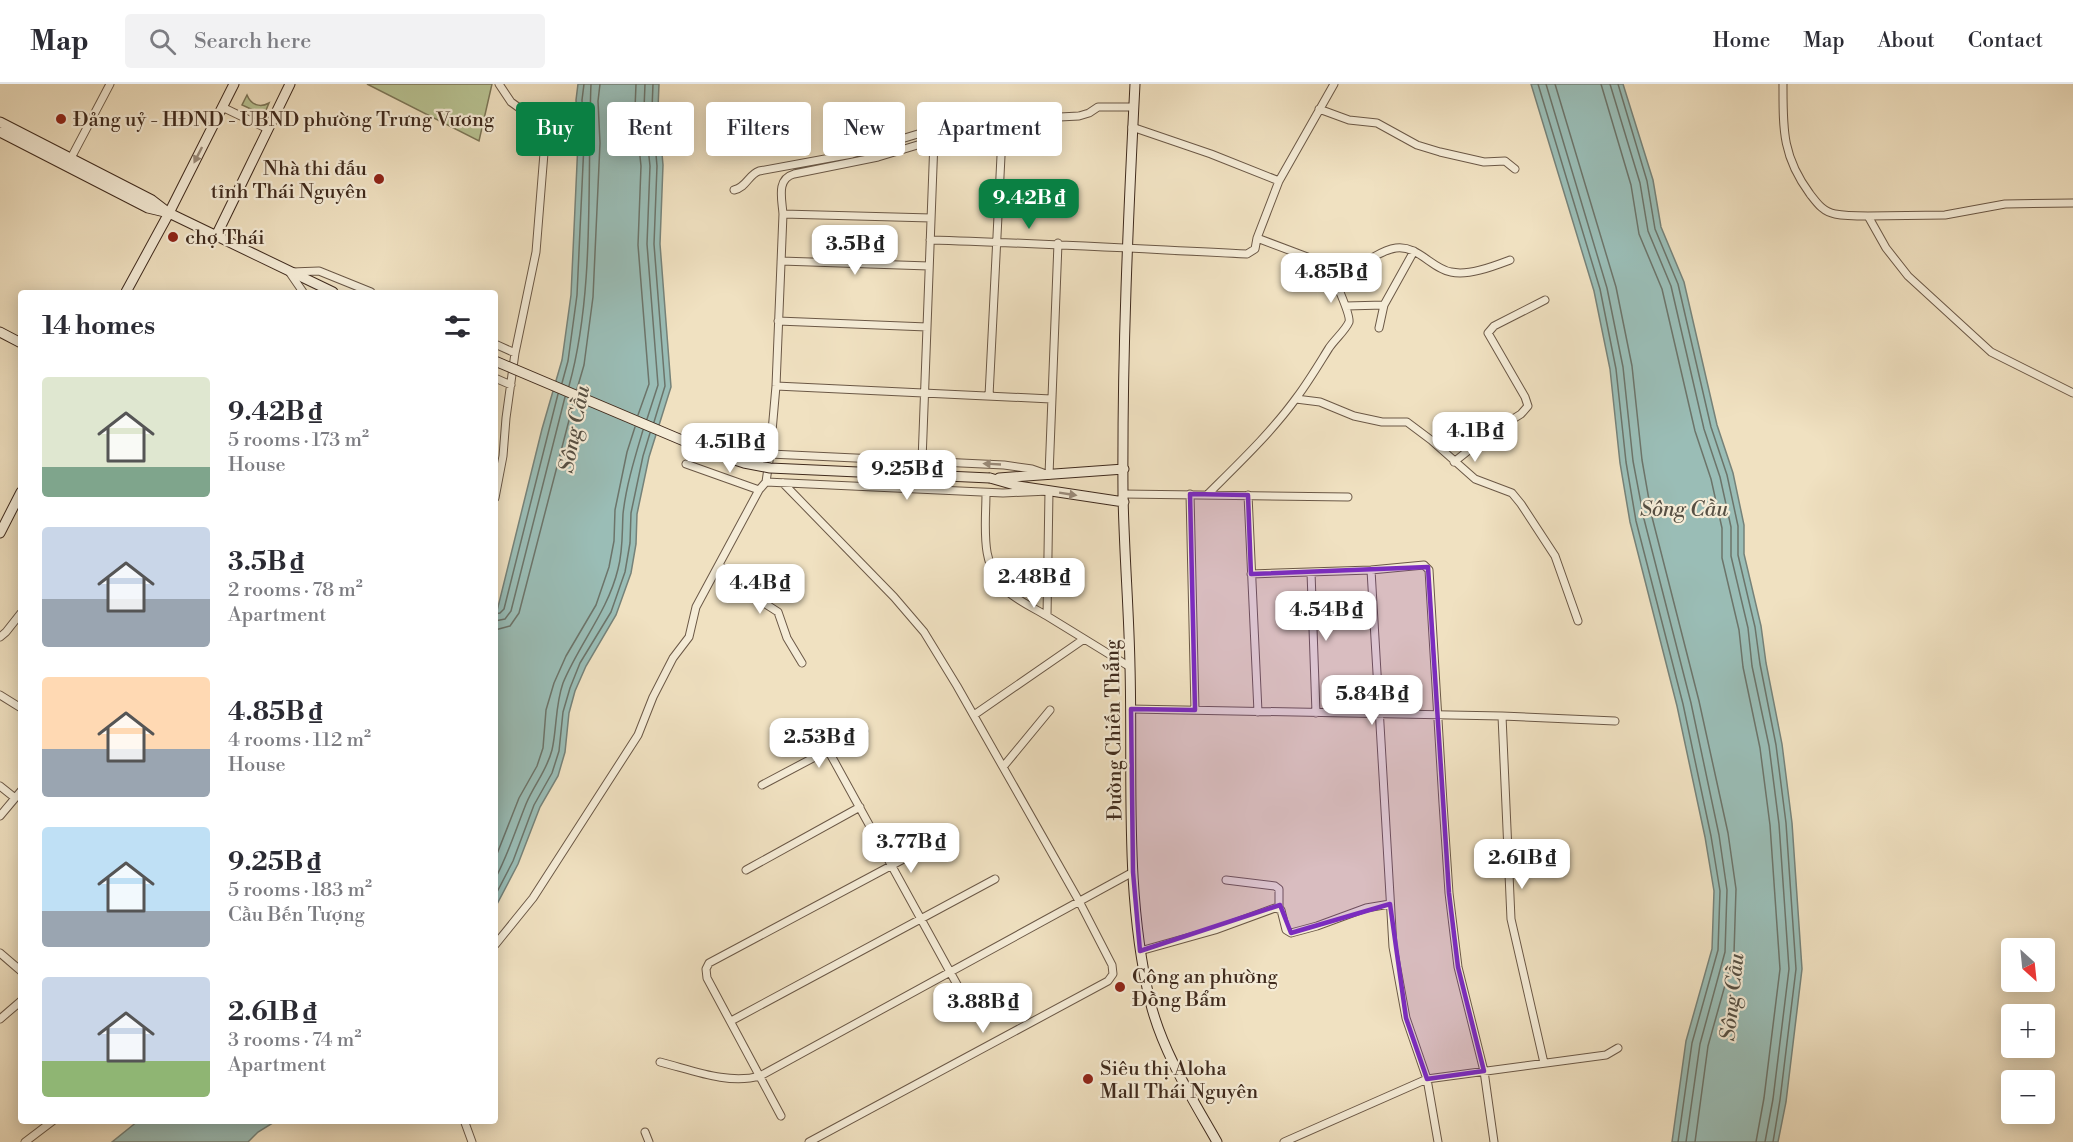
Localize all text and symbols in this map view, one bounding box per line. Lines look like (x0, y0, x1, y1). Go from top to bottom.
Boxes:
search box (125, 14, 545, 68)
text: Map (30, 24, 89, 59)
icon: search (146, 25, 179, 58)
text: Search here (194, 28, 311, 55)
text: Home (1713, 28, 1770, 54)
text: Map (1803, 28, 1845, 54)
text: About (1878, 28, 1935, 54)
text: Contact (1968, 28, 2043, 54)
chip: Buy (516, 102, 595, 156)
chip: Rent (607, 102, 694, 156)
chip: Filters (706, 102, 811, 156)
chip: New (823, 102, 905, 156)
chip: Apartment (917, 102, 1062, 156)
place label: Đảng uỷ - HĐND - UBND phường Trưng Vương (73, 108, 495, 133)
marker: Đảng uỷ - HĐND - UBND phường Trưng Vương (54, 112, 68, 126)
one-way arrow (194, 146, 204, 164)
place label: Nhà thi đấu tỉnh Thái Nguyên (211, 157, 368, 205)
marker: Nhà thi đấu tỉnh Thái Nguyên (372, 172, 386, 186)
pin: 9.42B ₫ (974, 179, 1084, 230)
text: 9.42B ₫ (993, 186, 1065, 211)
pin: 3.5B ₫ (806, 225, 904, 276)
place label: chợ Thái (185, 226, 265, 251)
marker: chợ Thái (166, 230, 180, 244)
text: 3.5B ₫ (826, 232, 884, 257)
pin: 4.85B ₫ (1276, 253, 1386, 304)
text: 4.85B ₫ (1295, 260, 1367, 285)
text: 14 homes (42, 310, 155, 342)
icon: filters (441, 310, 474, 343)
water label: Sông Cầu (554, 383, 596, 475)
text: 9.42B ₫ (228, 396, 322, 428)
icon: home (90, 401, 162, 473)
pin: 4.1B ₫ (1426, 412, 1524, 463)
text: 4.1B ₫ (1446, 419, 1504, 444)
pin: 4.51B ₫ (675, 423, 785, 474)
text: 5 rooms · 173 m² (228, 428, 369, 453)
text: 4.51B ₫ (695, 430, 765, 455)
pin: 9.25B ₫ (852, 450, 962, 501)
text: House (228, 453, 286, 478)
text: 9.25B ₫ (871, 457, 943, 482)
one-way arrow (982, 460, 1001, 469)
one-way arrow (1059, 489, 1078, 498)
water label: Sông Cầu (1640, 497, 1728, 523)
text: 3.5B ₫ (228, 546, 304, 578)
icon: home (90, 551, 162, 623)
pin: 2.48B ₫ (979, 558, 1089, 609)
pin: 4.4B ₫ (711, 564, 809, 615)
text: 2.48B ₫ (998, 565, 1070, 590)
text: 4.4B ₫ (730, 571, 790, 596)
text: 2 rooms · 78 m² (228, 578, 363, 603)
pin: 4.54B ₫ (1271, 591, 1381, 642)
text: 4.54B ₫ (1289, 598, 1363, 623)
text: Apartment (228, 603, 326, 628)
street label: Đường Chiến Thắng (1100, 639, 1129, 821)
pin: 5.84B ₫ (1317, 675, 1427, 726)
text: 5.84B ₫ (1336, 682, 1408, 707)
text: 4.85B ₫ (228, 696, 322, 728)
icon: home (90, 701, 162, 773)
pin: 2.53B ₫ (764, 718, 874, 769)
text: 2.53B ₫ (784, 725, 854, 750)
text: 4 rooms · 112 m² (228, 728, 371, 753)
text: House (228, 753, 286, 778)
pin: 3.77B ₫ (856, 823, 966, 874)
text: 3.77B ₫ (876, 830, 946, 855)
pin: 2.61B ₫ (1467, 839, 1577, 890)
text: 9.25B ₫ (228, 846, 321, 878)
text: 2.61B ₫ (1488, 846, 1556, 871)
icon: home (90, 851, 162, 923)
text: 5 rooms · 183 m² (228, 878, 372, 903)
text: Cầu Bến Tượng (228, 903, 365, 928)
north arrow (2001, 938, 2055, 992)
map controls (2001, 938, 2055, 1124)
water label: Sông Cầu (1715, 952, 1751, 1042)
place label: Công an phường Đồng Bẩm (1132, 965, 1279, 1013)
marker: Công an phường Đồng Bẩm (1113, 980, 1127, 994)
pin: 3.88B ₫ (928, 983, 1038, 1034)
text: 3.88B ₫ (947, 990, 1019, 1015)
text: 2.61B ₫ (228, 996, 317, 1028)
icon: home (90, 1001, 162, 1073)
button: + (2001, 1004, 2055, 1058)
text: 3 rooms · 74 m² (228, 1028, 361, 1053)
text: Apartment (228, 1053, 326, 1078)
place label: Siêu thị Aloha Mall Thái Nguyên (1100, 1057, 1258, 1105)
button: − (2001, 1070, 2055, 1124)
marker: Siêu thị Aloha Mall Thái Nguyên (1081, 1072, 1095, 1086)

